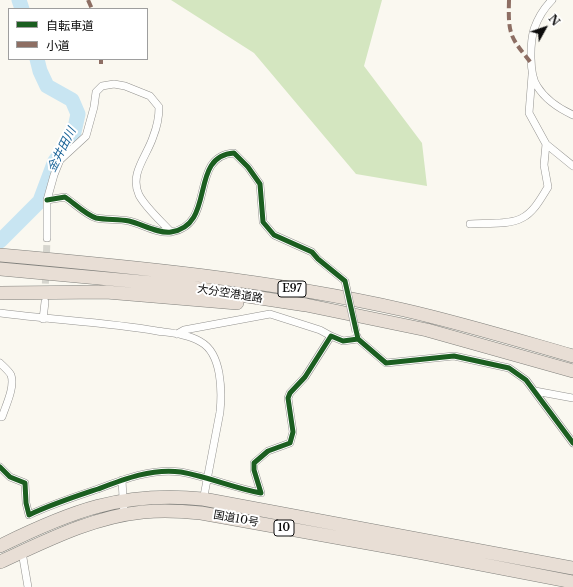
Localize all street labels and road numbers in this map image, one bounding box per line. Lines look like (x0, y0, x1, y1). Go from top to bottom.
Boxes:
road number: E97 (278, 281, 306, 297)
street label: 大分空港道路 (196, 282, 264, 306)
street label: 国道10号 (212, 509, 260, 529)
road number: 10 (274, 520, 294, 536)

